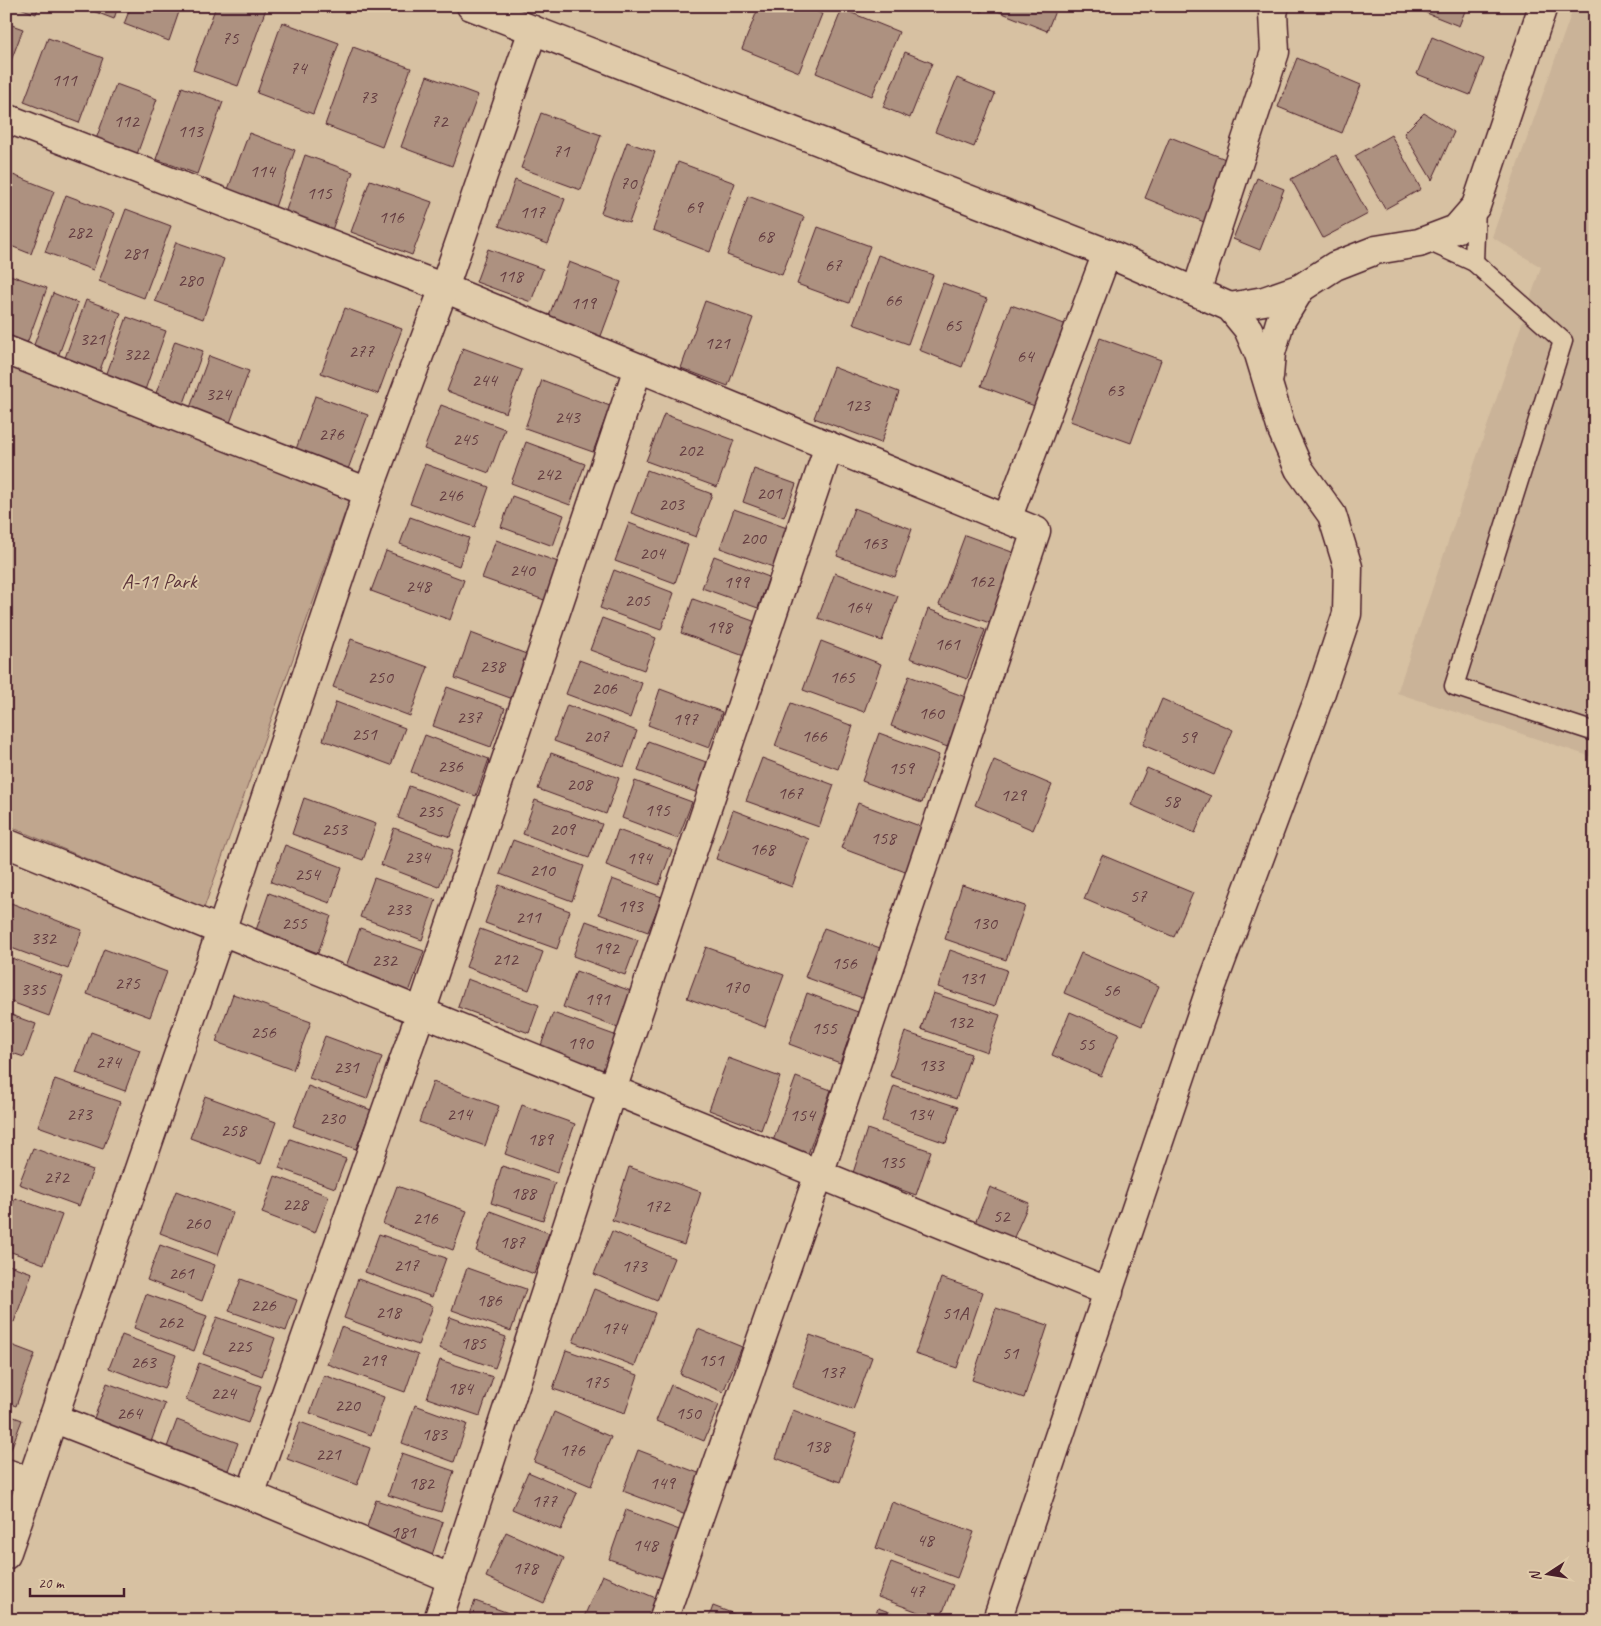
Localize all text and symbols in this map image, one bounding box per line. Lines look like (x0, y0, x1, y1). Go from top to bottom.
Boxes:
house number: 75 (221, 26, 240, 50)
house number: 74 (289, 56, 309, 80)
house number: 111 (51, 68, 78, 92)
house number: 73 (359, 85, 378, 109)
house number: 112 (113, 109, 140, 133)
house number: 72 (430, 109, 449, 133)
house number: 113 (177, 119, 204, 143)
house number: 71 (552, 139, 571, 163)
house number: 114 (249, 159, 277, 183)
house number: 70 (619, 171, 638, 195)
house number: 115 (306, 181, 333, 205)
house number: 69 (685, 195, 704, 219)
house number: 117 (519, 200, 546, 224)
house number: 116 (378, 205, 405, 229)
house number: 282 (66, 220, 93, 244)
house number: 68 (756, 224, 776, 248)
house number: 281 (122, 241, 149, 265)
house number: 67 (824, 253, 843, 277)
house number: 118 (497, 264, 525, 288)
house number: 280 (177, 268, 204, 292)
house number: 66 (884, 288, 903, 312)
house number: 119 (570, 291, 597, 315)
house number: 65 (944, 313, 963, 337)
house number: 321 (79, 327, 106, 351)
house number: 121 (704, 331, 731, 355)
house number: 277 (348, 339, 375, 363)
house number: 322 (123, 342, 150, 366)
house number: 64 (1016, 344, 1036, 368)
house number: 244 (471, 368, 499, 392)
house number: 63 (1106, 378, 1125, 402)
house number: 324 (205, 382, 233, 406)
house number: 123 (844, 393, 871, 417)
house number: 243 (554, 405, 581, 429)
house number: 276 (318, 422, 345, 446)
house number: 245 (452, 427, 479, 451)
house number: 202 (677, 438, 704, 462)
house number: 242 (535, 462, 562, 486)
house number: 201 (756, 481, 783, 505)
house number: 246 (437, 483, 464, 507)
house number: 203 (658, 492, 685, 516)
house number: 200 (740, 526, 767, 550)
house number: 163 (861, 531, 888, 555)
house number: 204 (639, 541, 667, 565)
house number: 240 (509, 558, 536, 582)
park label: A-11 Park (122, 568, 198, 594)
house number: 162 (968, 569, 995, 593)
house number: 199 (723, 570, 750, 594)
house number: 248 (405, 574, 433, 598)
house number: 205 (624, 588, 651, 612)
house number: 164 (845, 595, 873, 619)
house number: 198 (706, 615, 734, 639)
house number: 161 (934, 632, 961, 656)
house number: 238 (479, 654, 507, 678)
house number: 250 (367, 665, 394, 689)
house number: 165 (829, 665, 856, 689)
house number: 206 (591, 676, 618, 700)
house number: 160 (918, 701, 945, 725)
house number: 237 (456, 705, 483, 729)
house number: 197 (672, 707, 699, 731)
house number: 251 (351, 722, 378, 746)
house number: 207 (583, 724, 610, 748)
house number: 166 (801, 724, 828, 748)
house number: 59 (1179, 725, 1198, 749)
house number: 236 (437, 754, 464, 778)
house number: 159 (888, 756, 915, 780)
house number: 208 (566, 772, 594, 796)
house number: 167 (777, 781, 804, 805)
house number: 129 (1000, 783, 1027, 807)
house number: 58 (1162, 789, 1182, 813)
house number: 195 (644, 798, 671, 822)
house number: 235 (417, 799, 444, 823)
house number: 253 (321, 817, 348, 841)
house number: 209 (549, 817, 576, 841)
house number: 158 (870, 826, 898, 850)
house number: 168 (749, 837, 777, 861)
house number: 234 (404, 845, 432, 869)
house number: 194 (626, 846, 654, 870)
house number: 210 (529, 858, 556, 882)
house number: 254 (294, 862, 322, 886)
house number: 57 (1129, 884, 1148, 908)
house number: 193 (617, 894, 644, 918)
house number: 233 (385, 897, 412, 921)
house number: 211 (515, 905, 542, 929)
house number: 255 (281, 911, 308, 935)
house number: 130 (971, 911, 998, 935)
house number: 332 (30, 926, 57, 950)
house number: 192 (593, 936, 620, 960)
house number: 212 (492, 947, 519, 971)
house number: 232 (371, 948, 398, 972)
house number: 156 (831, 951, 858, 975)
house number: 131 (959, 966, 986, 990)
house number: 275 (114, 971, 141, 995)
house number: 170 (723, 975, 750, 999)
house number: 335 (20, 977, 47, 1001)
house number: 56 (1102, 978, 1121, 1002)
house number: 191 (584, 987, 611, 1011)
house number: 132 (947, 1010, 974, 1034)
house number: 155 (811, 1016, 838, 1040)
house number: 256 (250, 1020, 277, 1044)
house number: 190 (567, 1031, 594, 1055)
house number: 55 (1077, 1032, 1096, 1056)
house number: 274 (95, 1050, 123, 1074)
house number: 133 (918, 1053, 945, 1077)
house number: 231 (333, 1055, 360, 1079)
house number: 273 (66, 1102, 93, 1126)
house number: 214 (446, 1102, 474, 1126)
house number: 134 (907, 1102, 935, 1126)
house number: 154 (789, 1103, 817, 1127)
house number: 230 (319, 1106, 346, 1130)
house number: 258 (220, 1118, 248, 1142)
house number: 189 (527, 1127, 554, 1151)
house number: 135 (879, 1150, 906, 1174)
house number: 272 (43, 1165, 70, 1189)
house number: 188 (510, 1181, 538, 1205)
house number: 228 (282, 1192, 310, 1216)
house number: 172 (644, 1194, 671, 1218)
house number: 52 (992, 1204, 1011, 1228)
house number: 216 (412, 1206, 439, 1230)
house number: 260 (184, 1211, 211, 1235)
house number: 187 (499, 1230, 526, 1254)
house number: 217 (393, 1253, 420, 1277)
house number: 173 (621, 1254, 648, 1278)
house number: 261 (168, 1261, 195, 1285)
house number: 186 (476, 1288, 503, 1312)
house number: 226 (250, 1293, 277, 1317)
house number: 218 (375, 1300, 403, 1324)
house number: 51A (942, 1301, 970, 1325)
house number: 262 (157, 1310, 184, 1334)
house number: 174 (601, 1316, 629, 1340)
house number: 185 (460, 1331, 487, 1355)
house number: 225 (226, 1334, 253, 1358)
house number: 51 (1001, 1341, 1020, 1365)
house number: 219 (360, 1348, 387, 1372)
house number: 151 (698, 1348, 725, 1372)
house number: 263 (130, 1350, 157, 1374)
house number: 137 (819, 1360, 846, 1384)
house number: 175 (583, 1370, 610, 1394)
house number: 184 (447, 1376, 475, 1400)
house number: 224 (210, 1381, 238, 1405)
house number: 220 (334, 1393, 361, 1417)
house number: 264 (116, 1401, 144, 1425)
house number: 150 (675, 1401, 702, 1425)
house number: 183 (421, 1422, 448, 1446)
house number: 138 (804, 1434, 832, 1458)
house number: 176 (559, 1438, 586, 1462)
house number: 221 (315, 1442, 342, 1466)
house number: 182 (408, 1471, 435, 1495)
house number: 149 (649, 1471, 676, 1495)
house number: 177 (531, 1489, 558, 1513)
house number: 181 (390, 1520, 417, 1544)
house number: 48 (916, 1528, 936, 1552)
house number: 148 (632, 1533, 660, 1557)
north arrow (1524, 1548, 1574, 1598)
house number: 178 (512, 1556, 540, 1580)
scale bar (30, 1566, 124, 1598)
text: N (1526, 1568, 1545, 1583)
text: 20 m (38, 1574, 65, 1593)
house number: 47 (907, 1579, 926, 1603)

